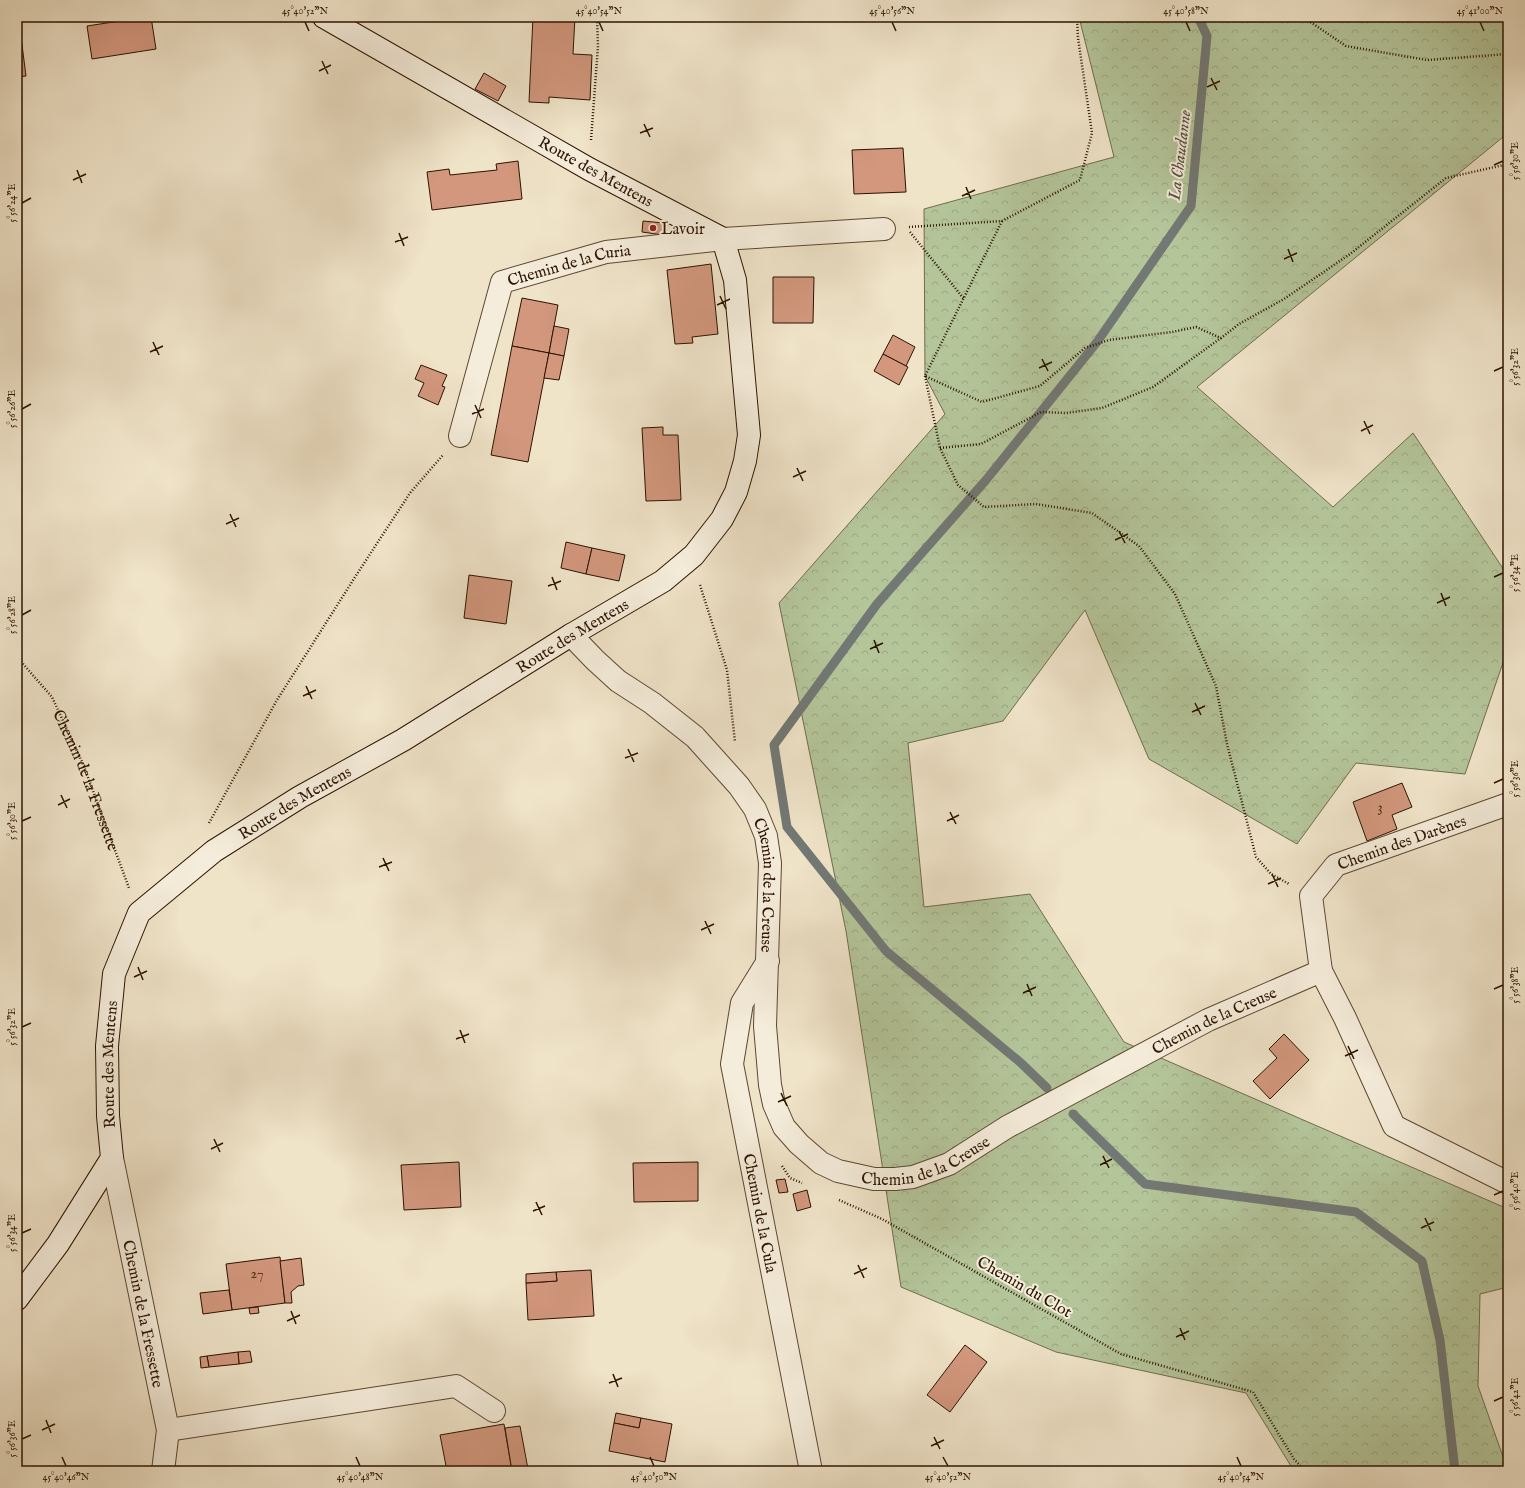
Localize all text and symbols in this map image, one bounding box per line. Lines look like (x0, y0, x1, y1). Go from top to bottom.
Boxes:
text: 45°40'52"N (282, 5, 328, 18)
text: 45°40'54"N (576, 5, 623, 18)
text: 45°40'56"N (869, 5, 915, 18)
text: 45°40'58"N (1163, 5, 1209, 18)
text: 45°41'00"N (1457, 5, 1504, 18)
water label: La Chaudanne (1164, 109, 1196, 202)
street label: Route des Mentens (534, 133, 656, 213)
text: 5°56'30"E (1509, 142, 1522, 180)
text: 5°56'24"E (6, 184, 19, 222)
place label: Lavoir (661, 220, 705, 240)
marker: Lavoir (648, 223, 658, 233)
street label: Chemin de la Curia (505, 241, 632, 292)
text: 5°56'32"E (1509, 348, 1522, 386)
text: 5°56'26"E (6, 390, 19, 428)
text: 5°56'34"E (1509, 554, 1522, 592)
street label: Route des Mentens (513, 595, 633, 679)
text: 5°56'28"E (6, 596, 19, 634)
street label: Chemin de la Fressette (47, 707, 122, 854)
text: 5°56'36"E (1509, 760, 1522, 798)
street label: Route des Mentens (235, 762, 356, 845)
house number: 3 (1377, 799, 1383, 817)
text: 5°56'30"E (6, 802, 19, 840)
street label: Chemin des Darènes (1335, 811, 1470, 876)
street label: Chemin de la Creuse (748, 815, 778, 953)
text: 5°56'38"E (1509, 966, 1522, 1003)
street label: Chemin de la Creuse (1149, 983, 1280, 1060)
street label: Route des Mentens (99, 999, 123, 1129)
text: 5°56'32"E (6, 1008, 19, 1046)
street label: Chemin de la Creuse (859, 1133, 994, 1191)
street label: Chemin de la Cula (738, 1152, 780, 1275)
text: 5°56'40"E (1509, 1171, 1522, 1211)
text: 5°56'34"E (6, 1214, 19, 1252)
street label: Chemin de la Fressette (117, 1239, 167, 1390)
street label: Chemin du Clot (973, 1253, 1075, 1323)
house number: 27 (251, 1265, 263, 1283)
text: 5°56'42"E (1509, 1378, 1522, 1416)
text: 5°56'36"E (6, 1420, 19, 1458)
text: 45°40'46"N (43, 1471, 90, 1484)
text: 45°40'48"N (337, 1471, 384, 1484)
text: 45°40'50"N (631, 1471, 678, 1484)
text: 45°40'52"N (925, 1471, 971, 1484)
text: 45°40'54"N (1218, 1471, 1265, 1484)

